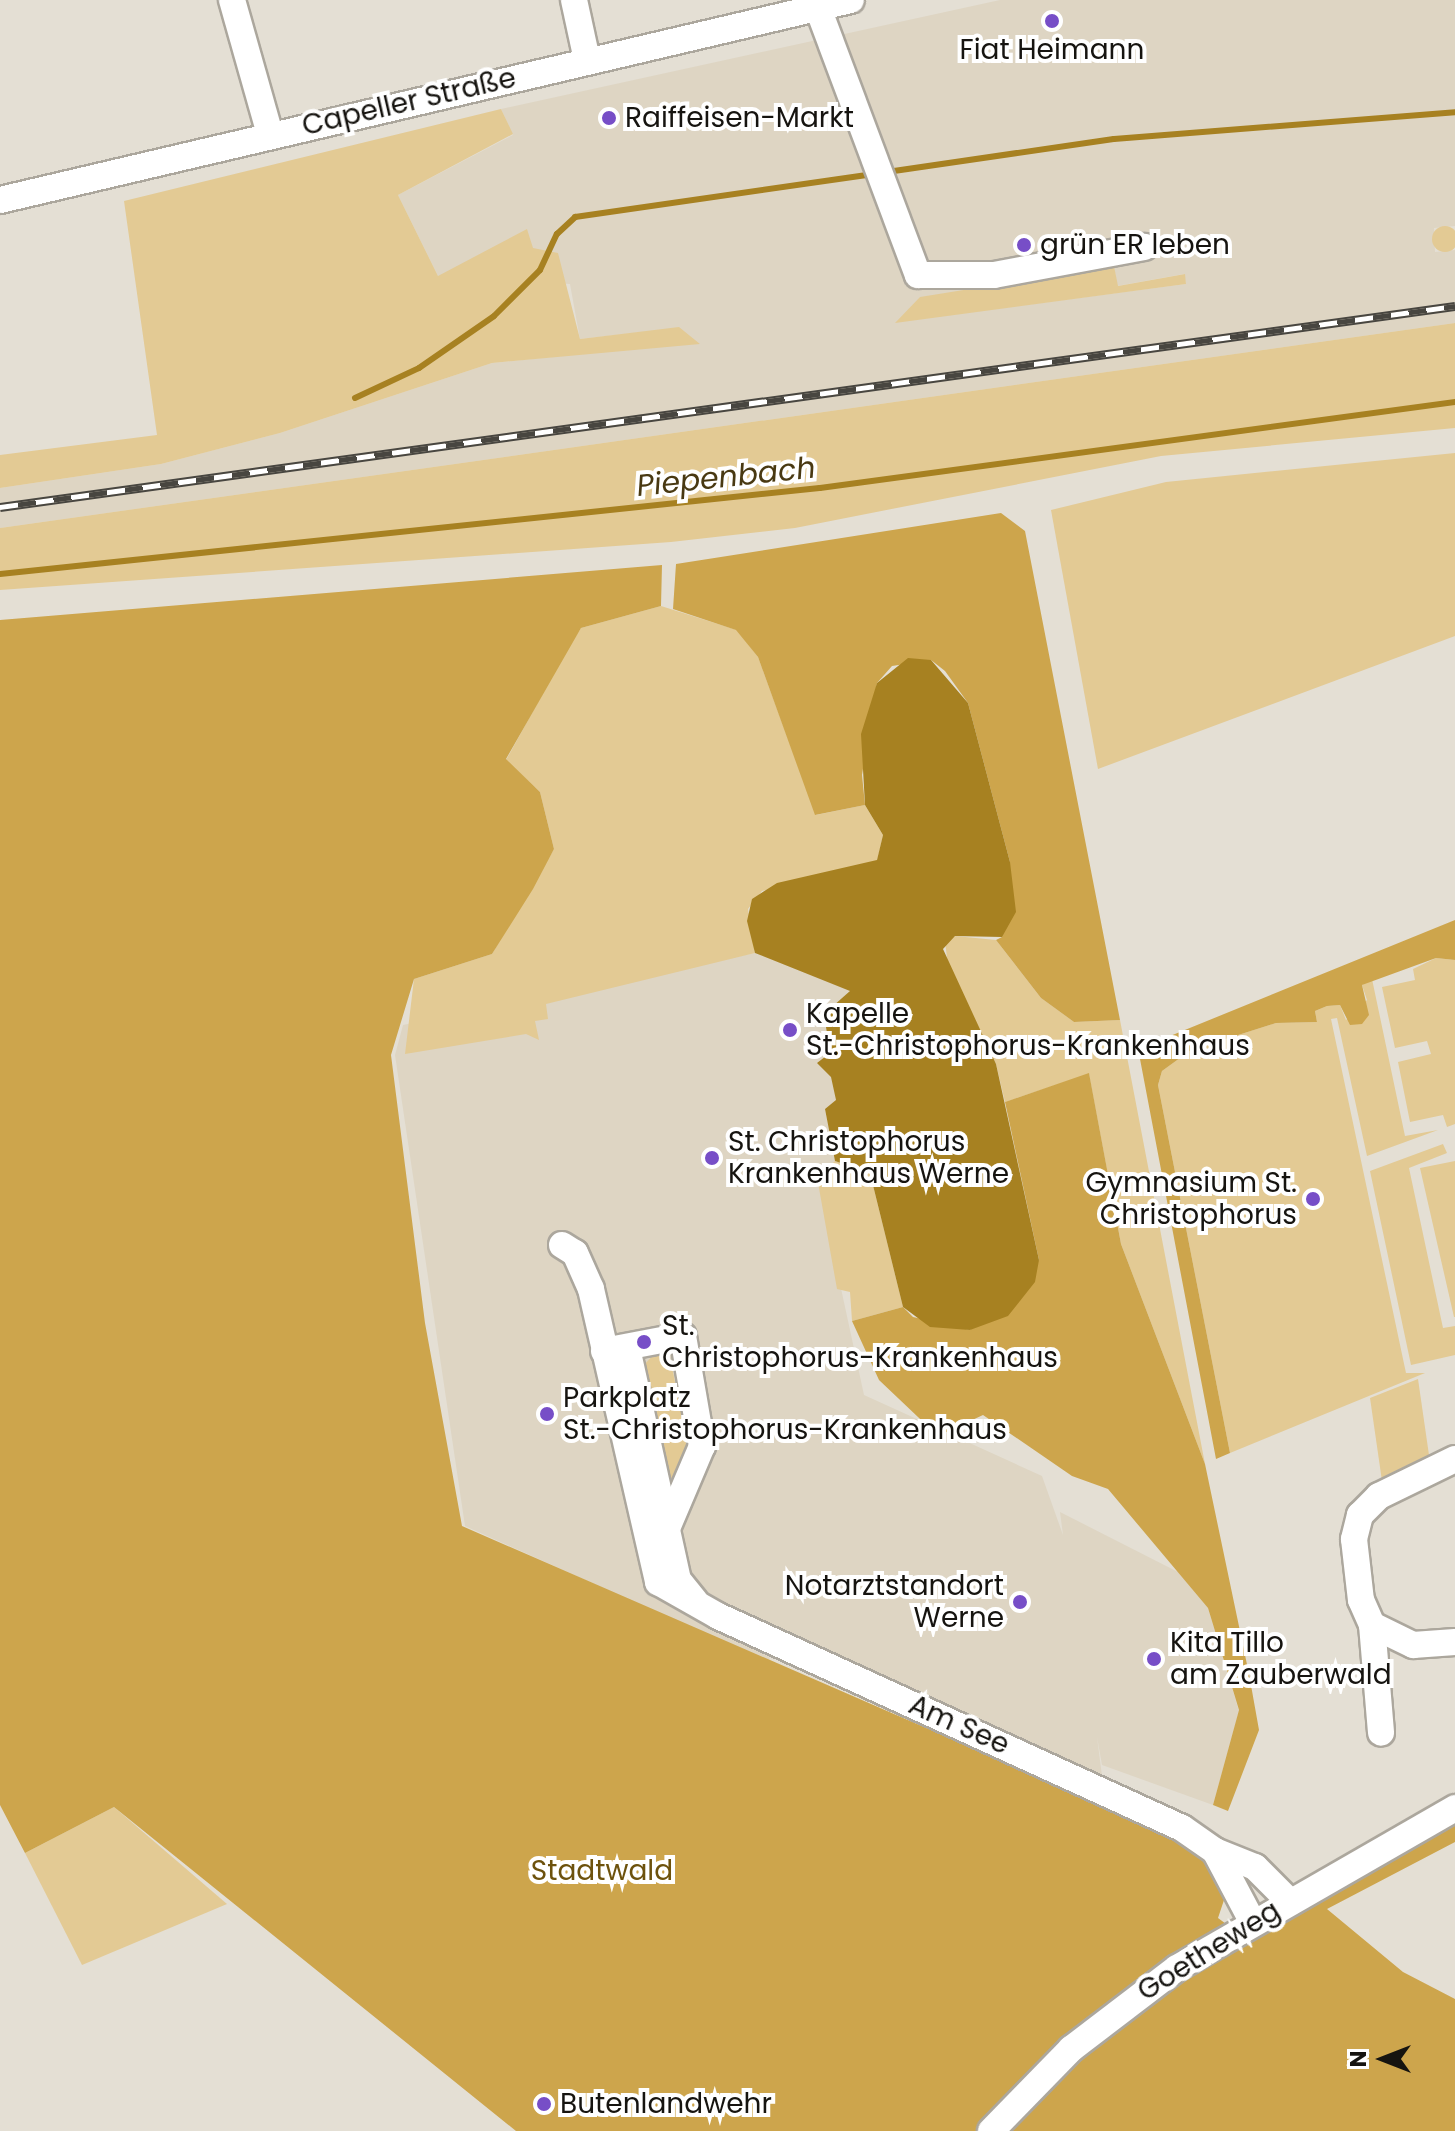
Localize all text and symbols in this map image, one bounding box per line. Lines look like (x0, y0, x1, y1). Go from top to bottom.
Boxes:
marker: Fiat Heimann (1043, 12, 1061, 30)
place label: Fiat Heimann (960, 33, 1144, 67)
street label: Capeller Straße (299, 61, 519, 143)
place label: Raiffeisen-Markt (625, 101, 854, 135)
marker: Raiffeisen-Markt (600, 109, 618, 127)
place label: grün ER leben (1040, 228, 1230, 262)
marker: grün ER leben (1015, 236, 1033, 254)
water label: Piepenbach (635, 450, 817, 504)
place label: Kapelle St.-Christophorus-Krankenhaus (806, 997, 1250, 1063)
marker: Kapelle St.-Christophorus-Krankenhaus (781, 1021, 799, 1039)
place label: St. Christophorus Krankenhaus Werne (728, 1125, 1009, 1191)
marker: St. Christophorus Krankenhaus Werne (703, 1149, 721, 1167)
place label: Gymnasium St. Christophorus (1086, 1166, 1297, 1232)
marker: Gymnasium St. Christophorus (1304, 1190, 1322, 1208)
place label: St. Christophorus-Krankenhaus (662, 1309, 1058, 1375)
marker: St. Christophorus-Krankenhaus (633, 1331, 655, 1353)
place label: Parkplatz St.-Christophorus-Krankenhaus (563, 1381, 1007, 1447)
marker: Parkplatz St.-Christophorus-Krankenhaus (538, 1405, 556, 1423)
place label: Notarztstandort Werne (785, 1569, 1004, 1635)
marker: Notarztstandort Werne (1011, 1593, 1029, 1611)
place label: Kita Tillo am Zauberwald (1170, 1626, 1392, 1692)
marker: Kita Tillo am Zauberwald (1145, 1650, 1163, 1668)
street label: Am See (904, 1688, 1014, 1762)
park label: Stadtwald (531, 1854, 673, 1888)
street label: Goetheweg (1131, 1894, 1287, 2008)
north arrow (1343, 2019, 1423, 2099)
text: N (1343, 2051, 1374, 2067)
place label: Butenlandwehr (560, 2087, 772, 2121)
marker: Butenlandwehr (535, 2095, 553, 2113)

